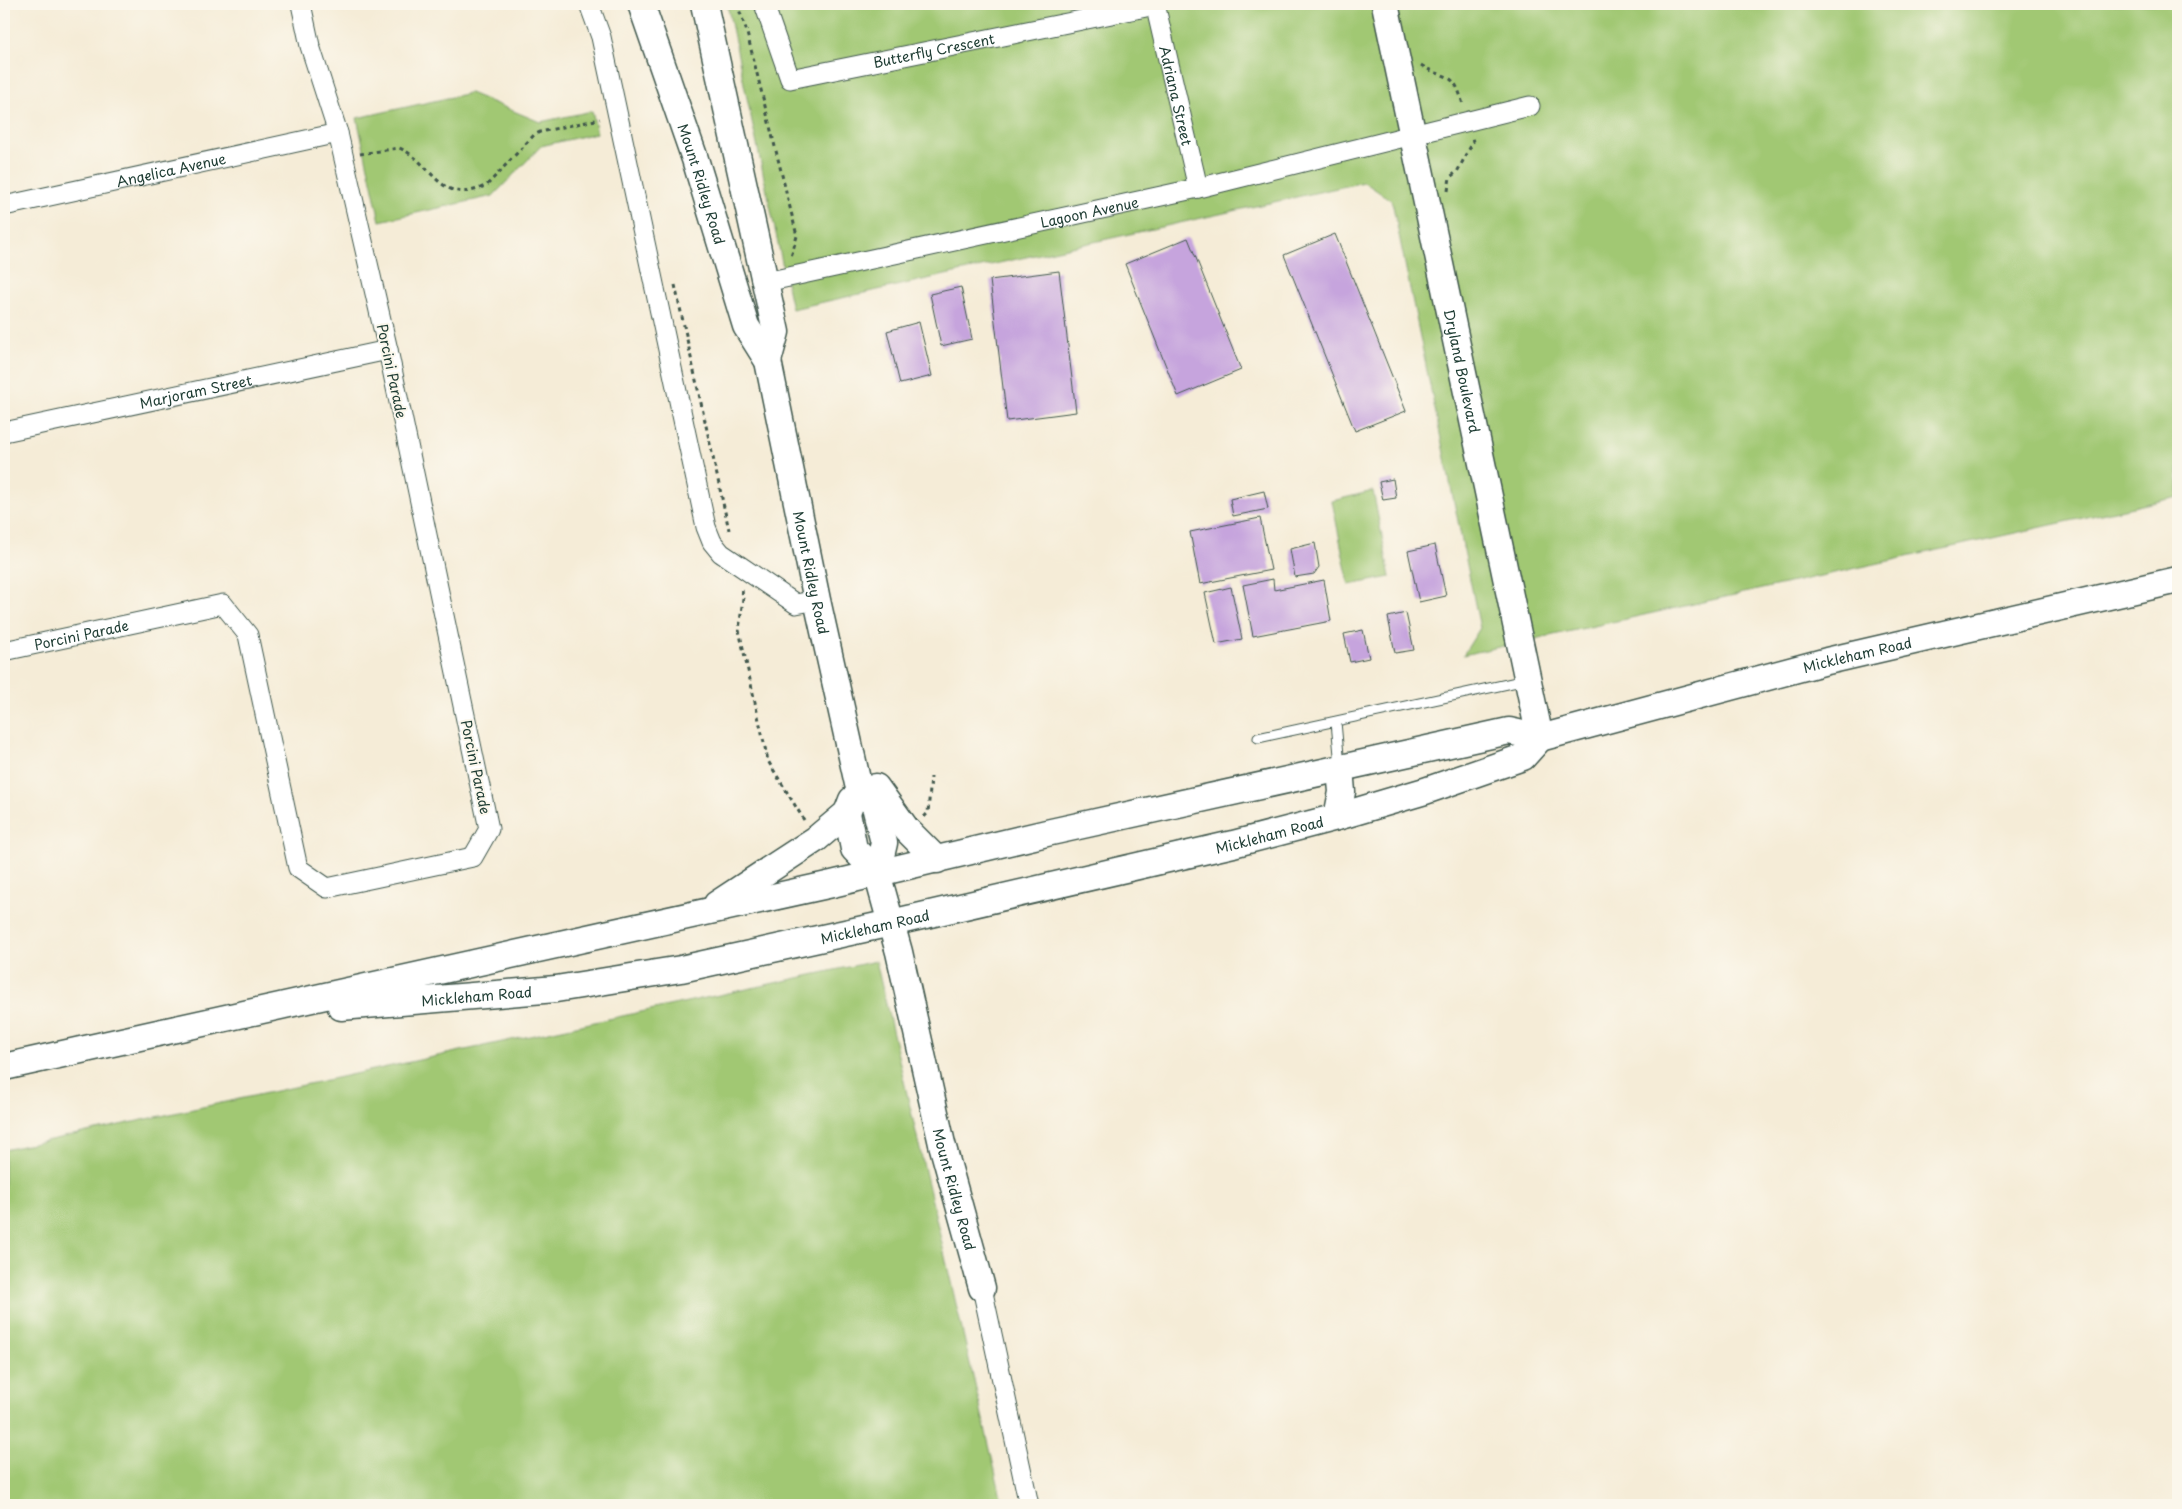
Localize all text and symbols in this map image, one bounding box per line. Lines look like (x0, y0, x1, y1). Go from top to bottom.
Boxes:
street label: Butterfly Crescent (871, 27, 997, 72)
street label: Adriana Street (1155, 44, 1198, 148)
street label: Mount Ridley Road (673, 121, 731, 247)
street label: Angelica Avenue (114, 147, 228, 192)
street label: Lagoon Avenue (1038, 191, 1141, 233)
street label: Dryland Boulevard (1439, 307, 1486, 435)
street label: Porcini Parade (372, 322, 412, 420)
street label: Marjoram Street (138, 369, 254, 413)
street label: Mount Ridley Road (788, 509, 835, 636)
street label: Porcini Parade (32, 614, 130, 655)
street label: Mickleham Road (1801, 631, 1914, 678)
street label: Porcini Parade (456, 718, 496, 816)
street label: Mickleham Road (1213, 810, 1326, 858)
street label: Mickleham Road (819, 904, 932, 949)
street label: Mickleham Road (420, 981, 533, 1011)
street label: Mount Ridley Road (928, 1126, 982, 1253)

